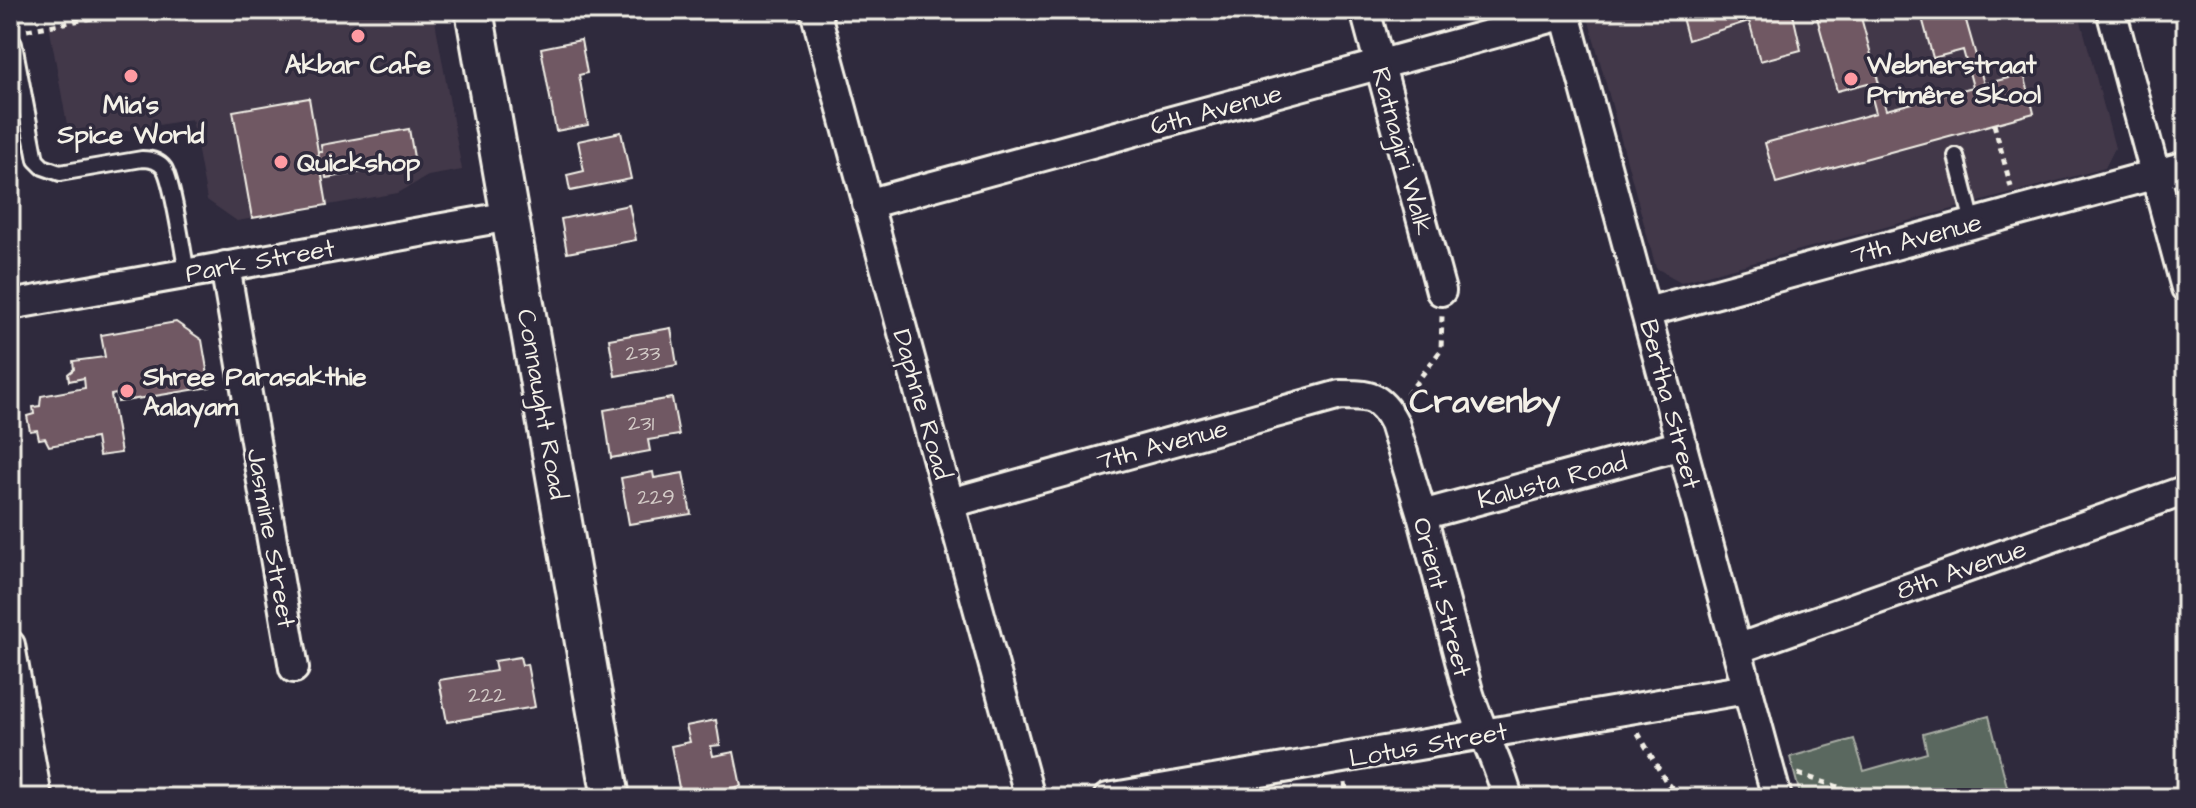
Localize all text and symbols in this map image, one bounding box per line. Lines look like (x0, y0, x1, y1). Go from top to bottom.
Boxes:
marker: Akbar Cafe (349, 27, 367, 45)
place label: Akbar Cafe (285, 47, 431, 83)
place label: Webnerstraat Primêre Skool (1866, 47, 2041, 113)
street label: Ratnagiri Walk (1360, 63, 1442, 240)
marker: Mia's Spice World (122, 67, 140, 85)
marker: Webnerstraat Primêre Skool (1842, 70, 1860, 88)
street label: 6th Avenue (1147, 75, 1286, 145)
place label: Mia's Spice World (57, 87, 205, 153)
place label: Quickshop (297, 145, 421, 181)
marker: Quickshop (272, 153, 290, 171)
street label: 7th Avenue (1847, 204, 1986, 274)
street label: Park Street (183, 230, 338, 292)
street label: Connaught Road (506, 306, 576, 502)
street label: Bertha Street (1630, 315, 1710, 493)
street label: Daphne Road (883, 325, 961, 484)
house number: 233 (626, 338, 660, 369)
place label: Shree Parasakthie Aalayam (142, 359, 367, 428)
district label: Cravenby (1410, 378, 1561, 427)
marker: Shree Parasakthie Aalayam (118, 382, 136, 400)
house number: 231 (628, 408, 654, 439)
street label: 7th Avenue (1093, 410, 1232, 480)
street label: Kalusta Road (1474, 444, 1631, 518)
street label: Jasmine Street (237, 445, 305, 631)
house number: 229 (637, 482, 675, 513)
street label: Orient Street (1403, 513, 1481, 682)
street label: 8th Avenue (1892, 531, 2031, 609)
house number: 222 (468, 680, 506, 711)
street label: Lotus Street (1346, 713, 1511, 777)

